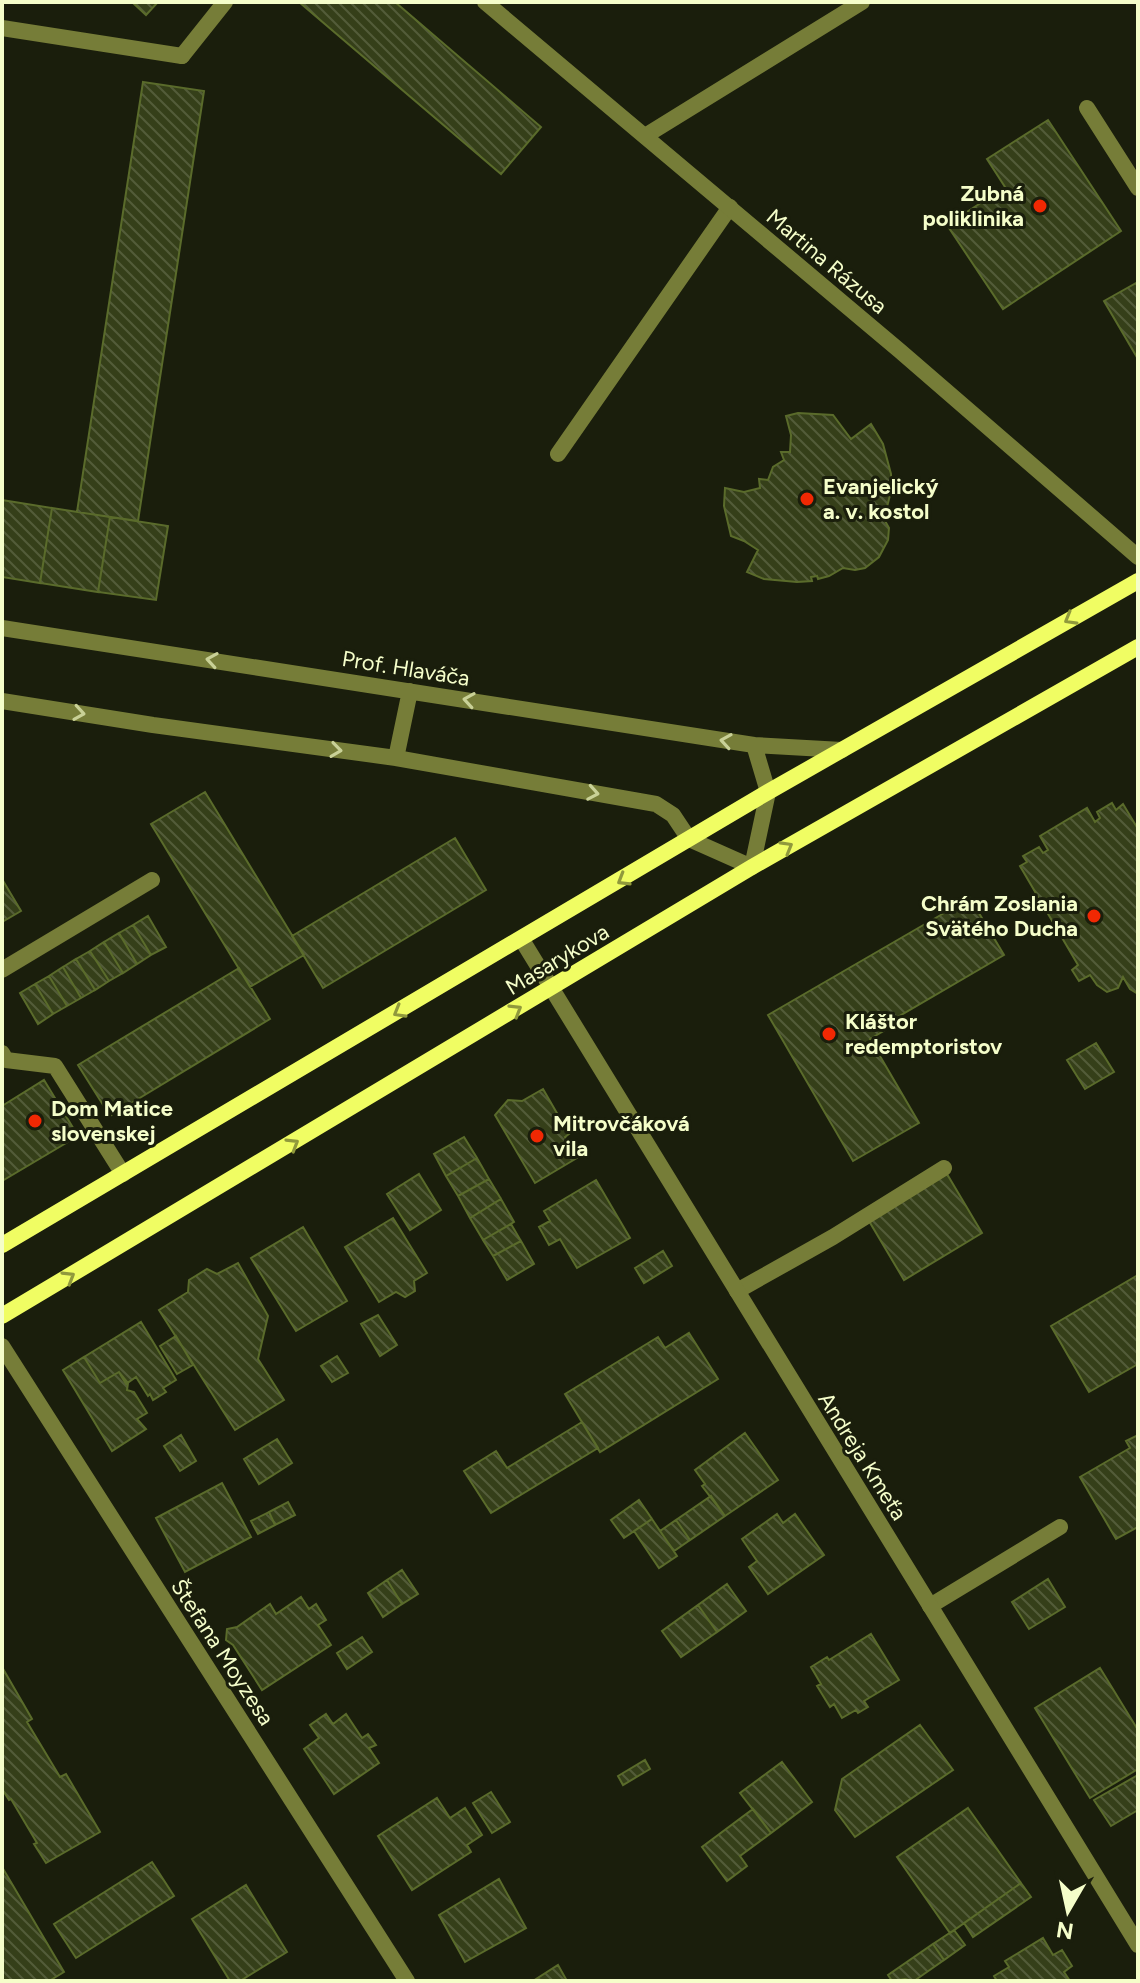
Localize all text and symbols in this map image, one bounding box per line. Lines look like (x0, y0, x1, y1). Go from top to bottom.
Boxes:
place label: Zubná poliklinika (923, 180, 1024, 232)
marker: Zubná poliklinika (1031, 197, 1049, 215)
street label: Martina Rázusa (761, 203, 892, 320)
place label: Evanjelický a. v. kostol (823, 473, 939, 525)
marker: Evanjelický a. v. kostol (798, 490, 816, 508)
one-way arrow (1064, 610, 1078, 625)
street label: Prof. Hlaváča (340, 645, 472, 692)
one-way arrow (205, 652, 219, 669)
one-way arrow (462, 692, 476, 709)
one-way arrow (72, 704, 86, 721)
one-way arrow (719, 733, 732, 750)
one-way arrow (330, 741, 343, 758)
one-way arrow (586, 783, 600, 800)
one-way arrow (778, 841, 792, 857)
one-way arrow (617, 870, 632, 885)
place label: Chrám Zoslania Svätého Ducha (921, 890, 1078, 942)
marker: Chrám Zoslania Svätého Ducha (1085, 907, 1103, 925)
street label: Masarykova (501, 918, 614, 1001)
one-way arrow (393, 1002, 408, 1018)
one-way arrow (507, 1004, 522, 1020)
place label: Kláštor redemptoristov (845, 1008, 1003, 1060)
marker: Kláštor redemptoristov (820, 1025, 838, 1043)
place label: Dom Matice slovenskej (51, 1095, 173, 1147)
place label: Mitrovčáková vila (553, 1110, 690, 1162)
marker: Dom Matice slovenskej (26, 1112, 44, 1130)
marker: Mitrovčáková vila (528, 1127, 546, 1145)
one-way arrow (284, 1138, 299, 1154)
one-way arrow (60, 1271, 75, 1286)
street label: Andreja Kmeťa (813, 1387, 913, 1525)
street label: Štefana Moyzesa (165, 1574, 280, 1730)
north arrow (1028, 1871, 1108, 1951)
text: N (1054, 1916, 1075, 1945)

